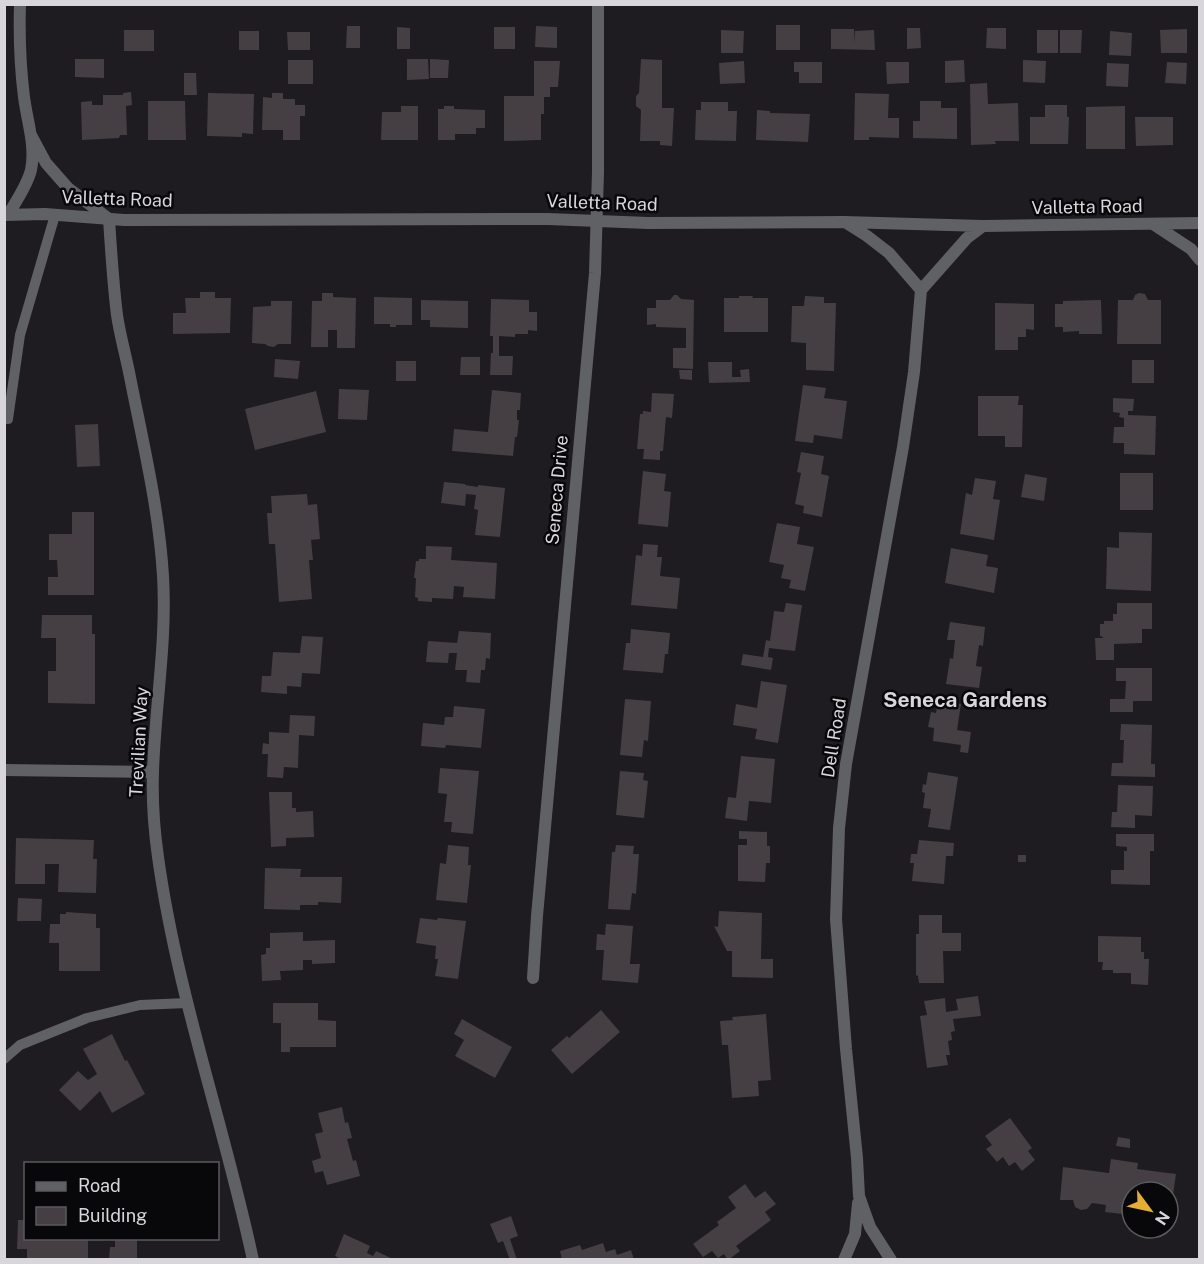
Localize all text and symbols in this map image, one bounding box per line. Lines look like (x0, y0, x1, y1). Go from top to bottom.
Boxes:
street label: Valletta Road (61, 186, 173, 211)
street label: Valletta Road (546, 190, 658, 215)
street label: Valletta Road (1031, 195, 1143, 218)
street label: Seneca Drive (541, 434, 572, 546)
street label: Trevilian Way (125, 686, 152, 798)
district label: Seneca Gardens (883, 687, 1047, 712)
street label: Dell Road (817, 697, 850, 779)
legend (24, 1162, 219, 1240)
text: Road (78, 1175, 121, 1196)
north arrow (1120, 1180, 1180, 1240)
text: Building (78, 1205, 147, 1226)
text: N (1151, 1207, 1174, 1228)

